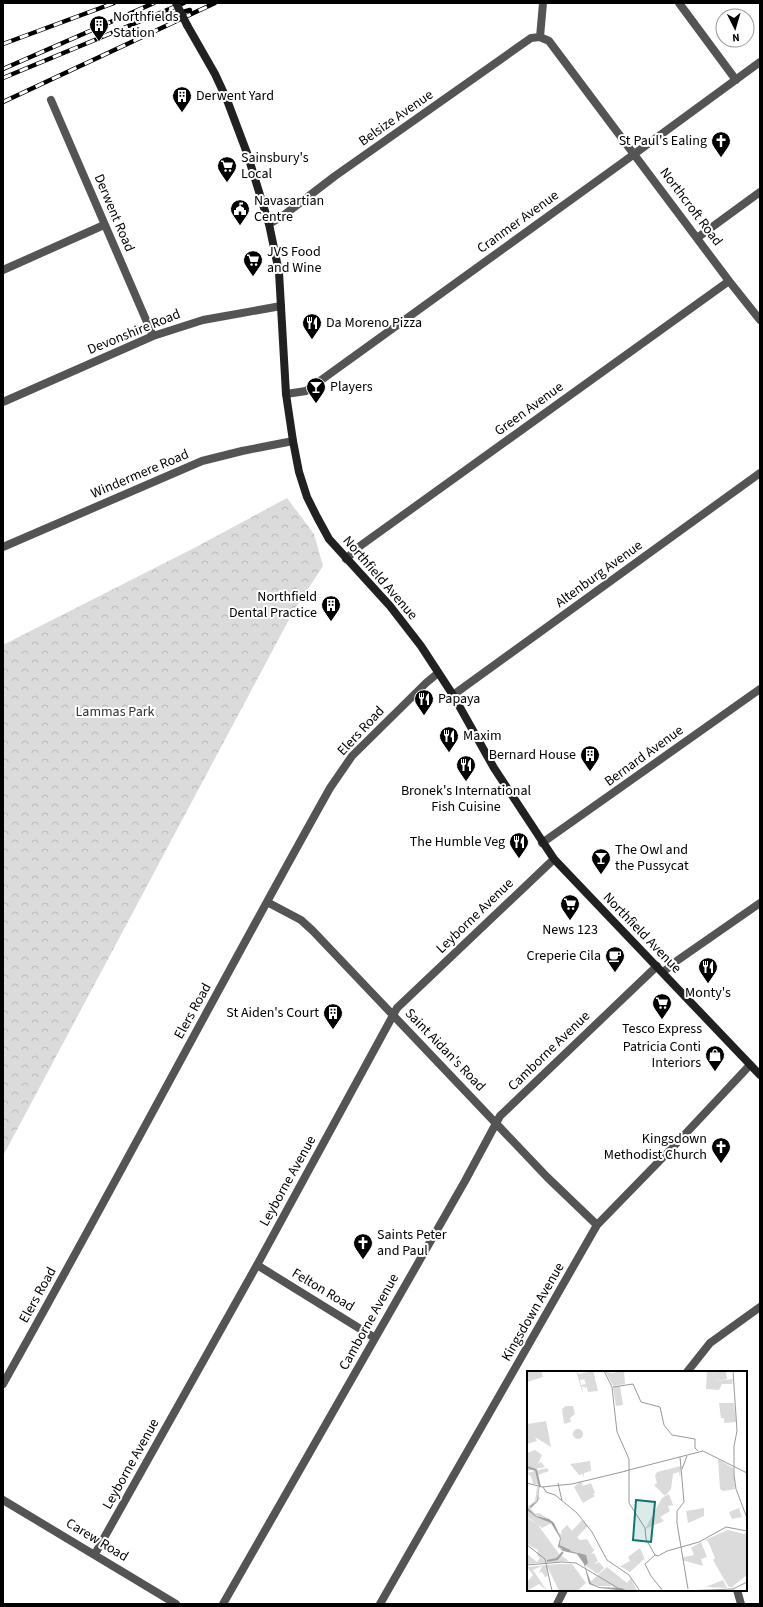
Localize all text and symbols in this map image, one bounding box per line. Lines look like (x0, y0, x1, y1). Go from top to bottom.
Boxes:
place label: Northfields Station (113, 7, 179, 43)
north arrow (715, 8, 755, 48)
building icon: Northfields Station (88, 14, 110, 42)
text: N (732, 30, 740, 45)
building icon: Derwent Yard (171, 85, 193, 113)
street label: Belsize Avenue (355, 85, 437, 151)
place label: Derwent Yard (196, 86, 274, 106)
church icon: St Paul's Ealing (710, 130, 732, 158)
place label: St Paul's Ealing (619, 131, 707, 151)
place label: Sainsbury's Local (241, 148, 309, 184)
supermarket icon: Sainsbury's Local (216, 155, 238, 183)
street label: Northcroft Road (655, 164, 727, 250)
street label: Derwent Road (89, 171, 139, 255)
street label: Cranmer Avenue (473, 185, 563, 258)
place label: Navasartian Centre (254, 191, 324, 227)
public building icon: Navasartian Centre (229, 198, 251, 226)
place label: JVS Food and Wine (267, 242, 321, 278)
supermarket icon: JVS Food and Wine (242, 249, 264, 277)
street label: Devonshire Road (84, 304, 184, 360)
restaurant icon: Da Moreno Pizza (301, 312, 323, 340)
place label: Da Moreno Pizza (326, 313, 422, 333)
bar icon: Players (305, 376, 327, 404)
place label: Players (330, 377, 373, 397)
street label: Green Avenue (490, 377, 568, 441)
street label: Windermere Road (88, 444, 192, 504)
street label: Northfield Avenue (338, 532, 422, 624)
street label: Altenburg Avenue (551, 535, 647, 612)
place label: Northfield Dental Practice (229, 587, 317, 623)
building icon: Northfield Dental Practice (320, 594, 342, 622)
restaurant icon: Papaya (413, 688, 435, 716)
place label: Papaya (438, 689, 480, 709)
park label: Lammas Park (76, 702, 155, 722)
street label: Elers Road (333, 702, 389, 760)
street label: Bernard Avenue (600, 720, 688, 791)
restaurant icon: Maxim (438, 725, 460, 753)
place label: Maxim (463, 726, 502, 746)
building icon: Bernard House (579, 744, 601, 772)
place label: Bernard House (489, 745, 576, 765)
restaurant icon: Bronek's International Fish Cuisine (455, 754, 477, 782)
place label: Bronek's International Fish Cuisine (401, 781, 532, 817)
restaurant icon: The Humble Veg (508, 831, 530, 859)
place label: The Humble Veg (410, 832, 505, 852)
place label: The Owl and the Pussycat (615, 840, 689, 876)
bar icon: The Owl and the Pussycat (590, 847, 612, 875)
street label: Leyborne Avenue (432, 874, 518, 958)
street label: Northfield Avenue (598, 888, 686, 978)
supermarket icon: News 123 (559, 893, 581, 921)
place label: News 123 (542, 920, 598, 940)
cafe icon: Creperie Cila (604, 945, 626, 973)
place label: Creperie Cila (527, 946, 601, 966)
restaurant icon: Monty's (697, 956, 719, 984)
street label: Elers Road (169, 979, 217, 1043)
place label: Monty's (685, 983, 731, 1003)
supermarket icon: Tesco Express (651, 992, 673, 1020)
building icon: St Aiden's Court (322, 1002, 344, 1030)
place label: St Aiden's Court (226, 1003, 319, 1023)
street label: Saint Aidan's Road (400, 1004, 490, 1096)
street label: Camborne Avenue (503, 1006, 595, 1095)
place label: Tesco Express (622, 1019, 702, 1039)
place label: Patricia Conti Interiors (623, 1037, 701, 1073)
shop icon: Patricia Conti Interiors (704, 1044, 726, 1072)
place label: Kingsdown Methodist Church (604, 1129, 707, 1165)
street label: Leyborne Avenue (255, 1132, 321, 1230)
church icon: Kingsdown Methodist Church (710, 1136, 732, 1164)
place label: Saints Peter and Paul (377, 1225, 447, 1261)
church icon: Saints Peter and Paul (352, 1232, 374, 1260)
street label: Kingsdown Avenue (497, 1259, 569, 1365)
street label: Elers Road (14, 1263, 62, 1327)
street label: Felton Road (288, 1263, 358, 1317)
street label: Camborne Avenue (334, 1270, 404, 1374)
inset map (527, 1371, 747, 1591)
street label: Leyborne Avenue (98, 1415, 164, 1513)
street label: Carew Road (62, 1513, 132, 1567)

